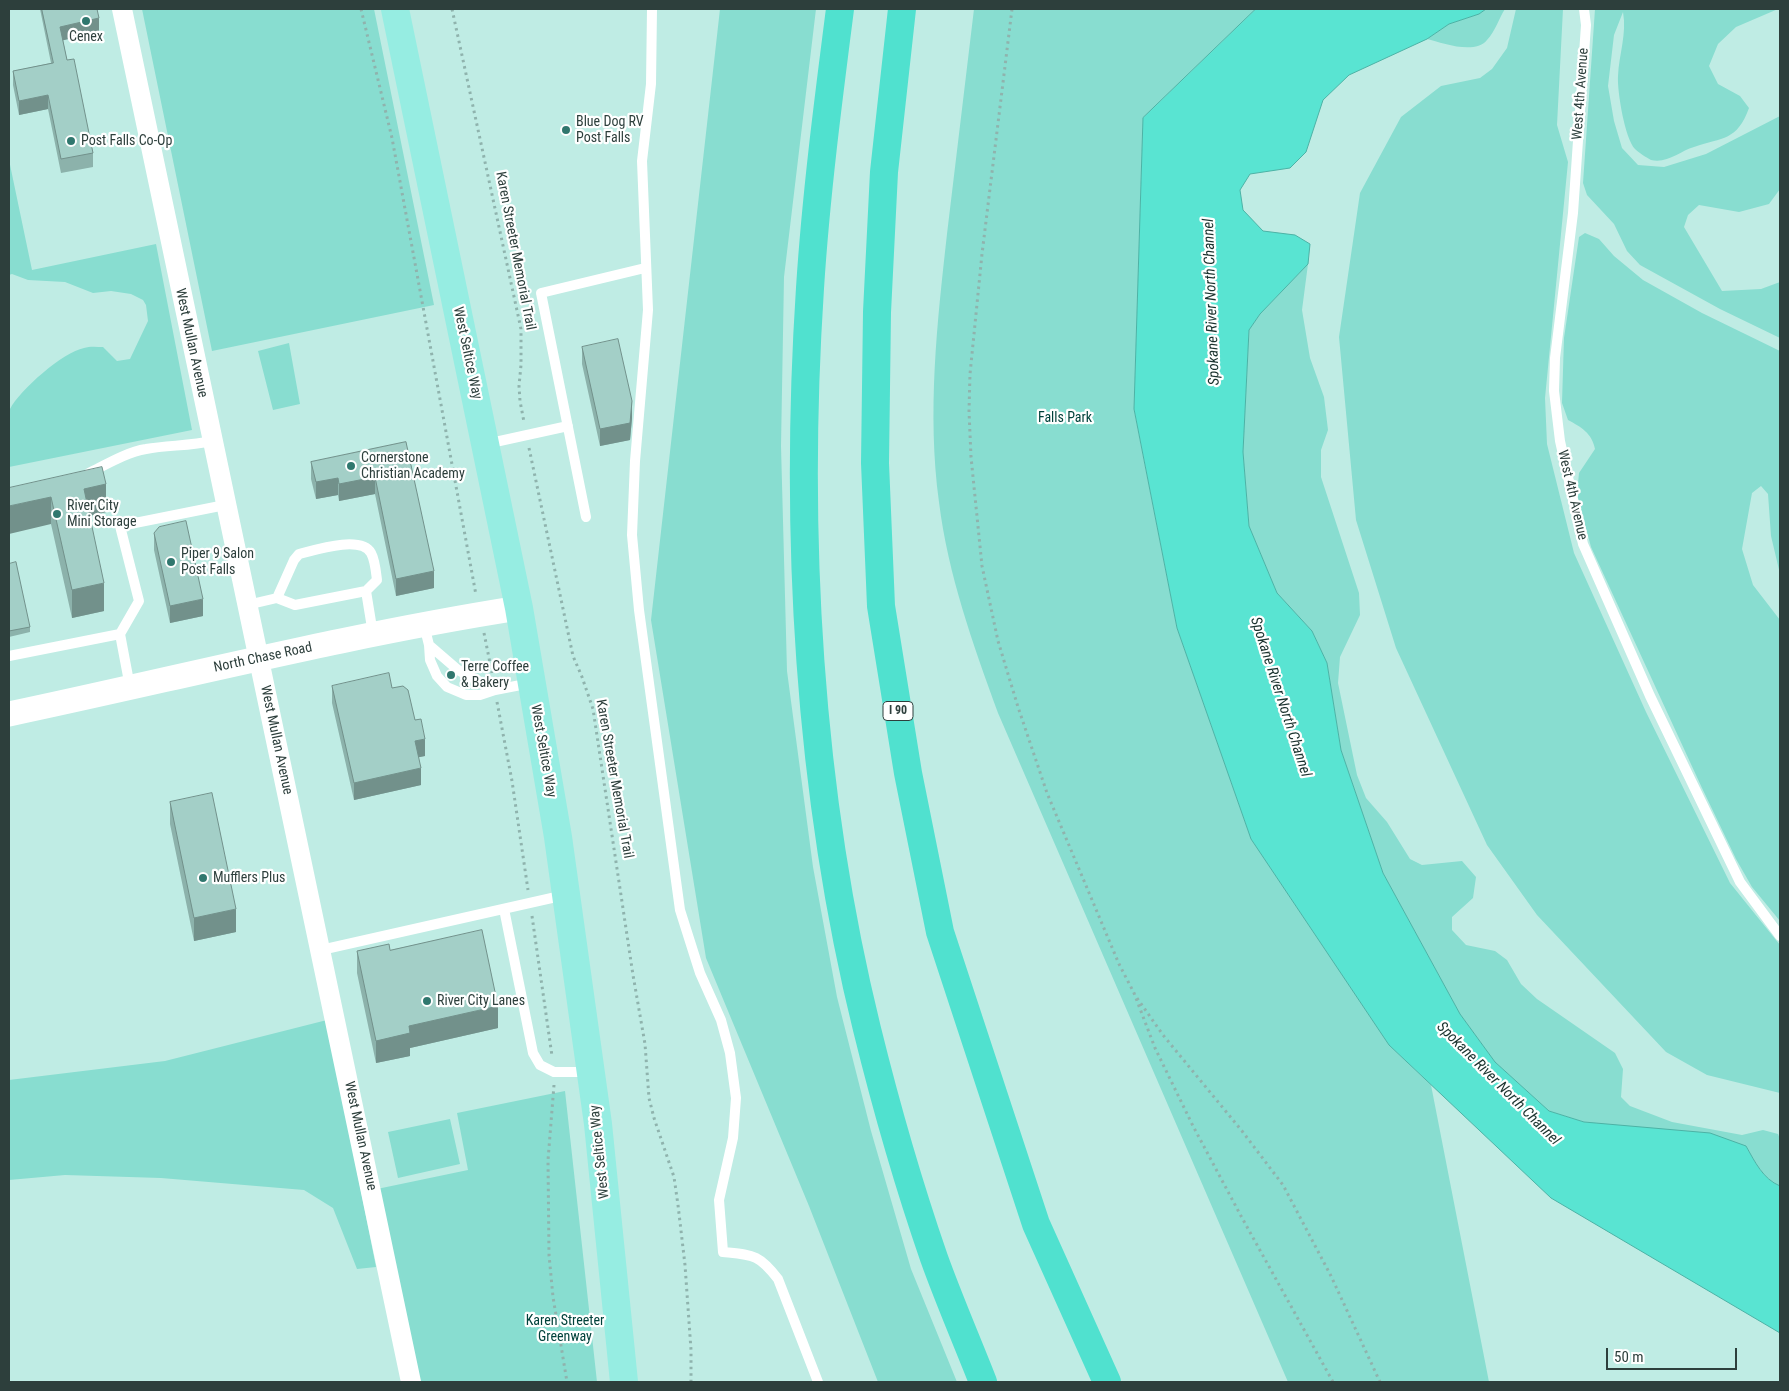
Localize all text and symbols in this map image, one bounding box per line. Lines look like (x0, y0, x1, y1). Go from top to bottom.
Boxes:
marker: Cenex (80, 15, 92, 27)
place label: Cenex (69, 29, 103, 45)
street label: West 4th Avenue (1569, 47, 1593, 141)
place label: Blue Dog RV Post Falls (576, 114, 644, 146)
marker: Blue Dog RV Post Falls (560, 124, 572, 136)
place label: Post Falls Co-Op (81, 133, 172, 149)
marker: Post Falls Co-Op (65, 135, 77, 147)
street label: Karen Streeter Memorial Trail (491, 170, 539, 332)
water label: Spokane River North Channel (1200, 218, 1224, 386)
street label: West Mullan Avenue (171, 287, 211, 399)
street label: West Seltice Way (449, 305, 485, 401)
park label: Falls Park (1038, 410, 1092, 426)
street label: West 4th Avenue (1553, 448, 1591, 542)
place label: Cornerstone Christian Academy (361, 450, 465, 482)
marker: Cornerstone Christian Academy (345, 460, 357, 472)
place label: River City Mini Storage (67, 498, 136, 530)
marker: River City Mini Storage (51, 508, 63, 520)
place label: Piper 9 Salon Post Falls (181, 546, 254, 578)
marker: Piper 9 Salon Post Falls (165, 556, 177, 568)
water label: Spokane River North Channel (1246, 615, 1314, 779)
street label: North Chase Road (212, 639, 314, 677)
place label: Terre Coffee & Bakery (461, 659, 529, 692)
marker: Terre Coffee & Bakery (445, 669, 457, 681)
street label: West Mullan Avenue (256, 684, 296, 796)
street label: Karen Streeter Memorial Trail (592, 698, 636, 860)
road number: I 90 (883, 701, 913, 720)
street label: West Seltice Way (527, 703, 559, 799)
place label: Mufflers Plus (213, 870, 285, 886)
marker: Mufflers Plus (197, 872, 209, 884)
place label: River City Lanes (437, 993, 525, 1009)
marker: River City Lanes (421, 995, 433, 1007)
water label: Spokane River North Channel (1433, 1019, 1563, 1149)
street label: West Mullan Avenue (340, 1080, 380, 1192)
street label: West Seltice Way (587, 1104, 613, 1200)
park label: Karen Streeter Greenway (526, 1313, 604, 1345)
scale bar (1609, 1338, 1740, 1370)
text: 50 m (1614, 1348, 1644, 1366)

